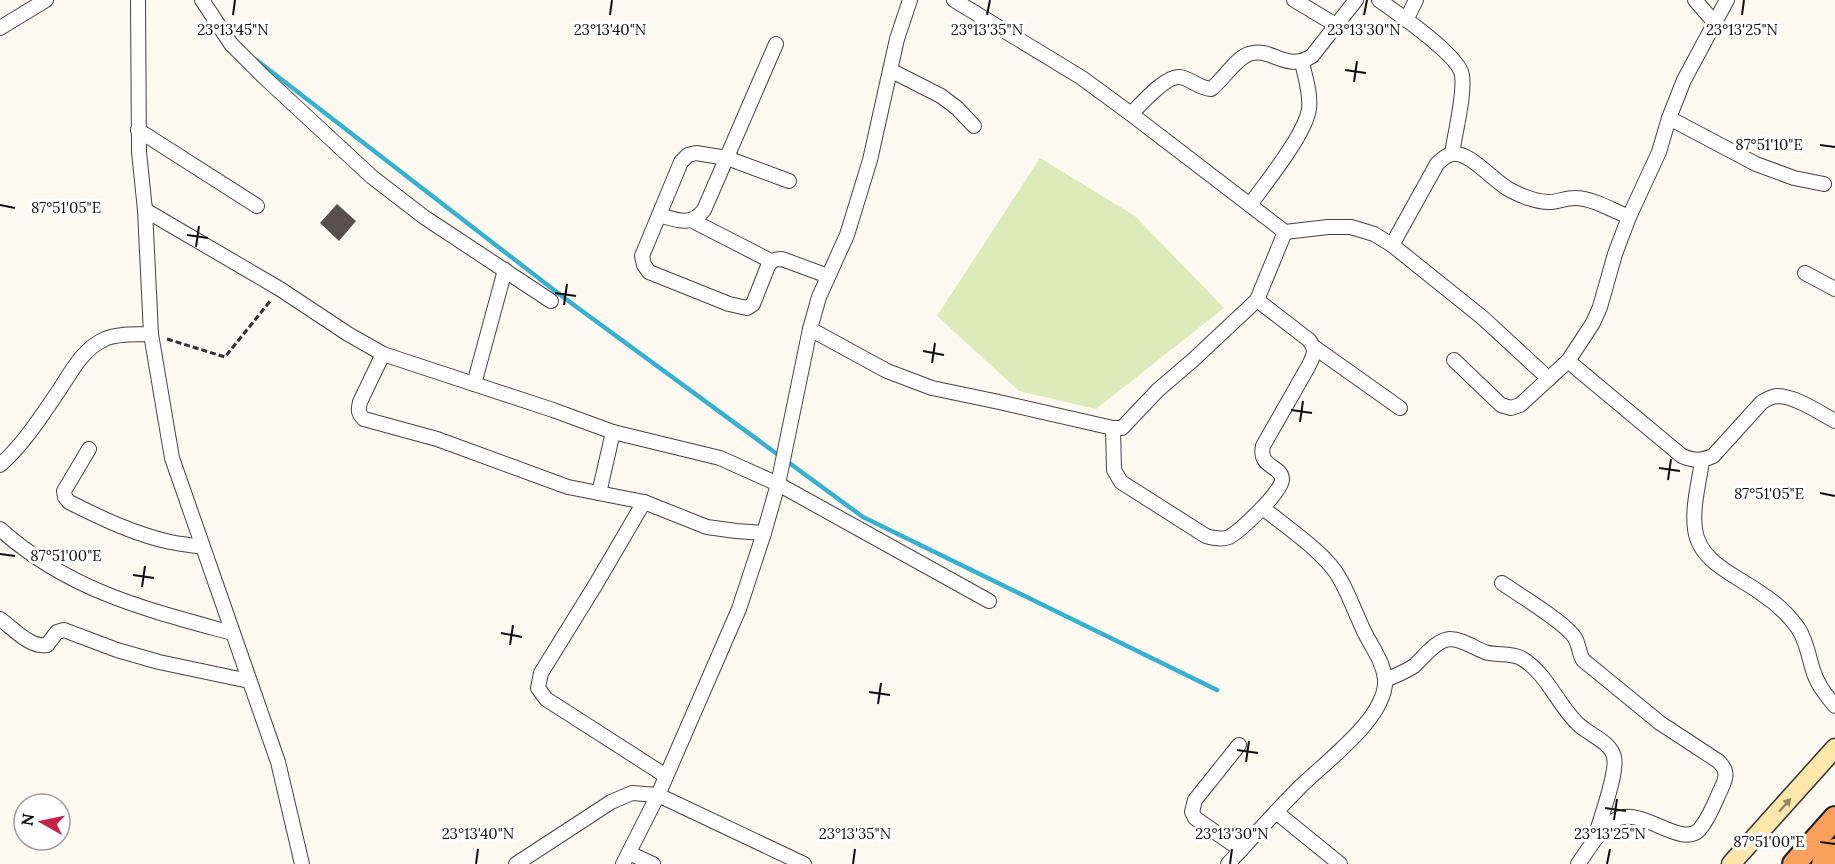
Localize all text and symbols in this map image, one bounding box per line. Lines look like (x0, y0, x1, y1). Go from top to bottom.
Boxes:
text: 23°13'45"N (197, 20, 269, 39)
text: 23°13'40"N (574, 20, 646, 39)
text: 23°13'35"N (951, 20, 1023, 39)
text: 23°13'30"N (1327, 20, 1401, 39)
text: 23°13'25"N (1706, 20, 1778, 39)
text: 87°51'10"E (1735, 135, 1803, 154)
text: 87°51'05"E (31, 198, 101, 217)
text: 87°51'05"E (1734, 484, 1804, 503)
text: 87°51'00"E (30, 546, 102, 565)
north arrow (12, 792, 72, 852)
one-way arrow (1778, 798, 1791, 813)
text: N (16, 812, 38, 827)
text: 23°13'40"N (442, 824, 514, 843)
text: 23°13'35"N (819, 824, 891, 843)
text: 23°13'30"N (1195, 824, 1269, 843)
text: 23°13'25"N (1574, 824, 1646, 843)
text: 87°51'00"E (1733, 832, 1805, 851)

